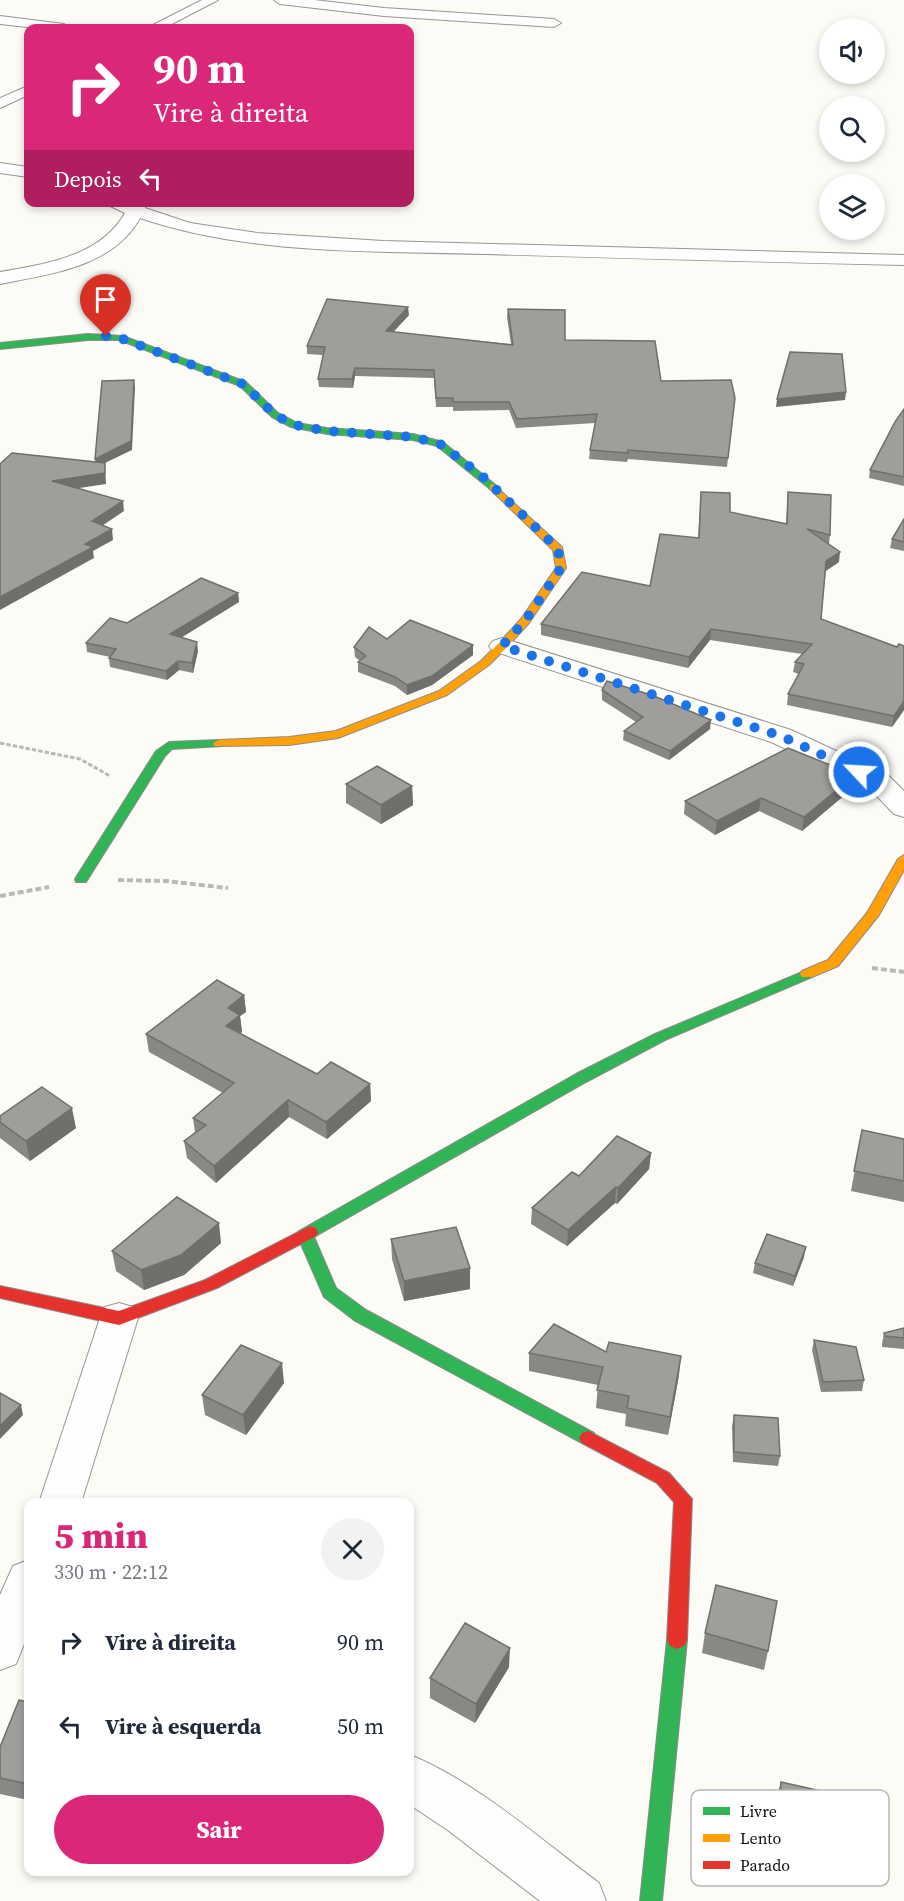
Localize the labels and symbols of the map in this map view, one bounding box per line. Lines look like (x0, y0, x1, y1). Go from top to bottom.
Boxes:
pin (80, 274, 131, 336)
position arrow (827, 740, 891, 804)
legend (691, 1790, 889, 1886)
text: Livre (740, 1800, 777, 1822)
text: Lento (740, 1827, 782, 1849)
text: Parado (740, 1854, 790, 1876)

